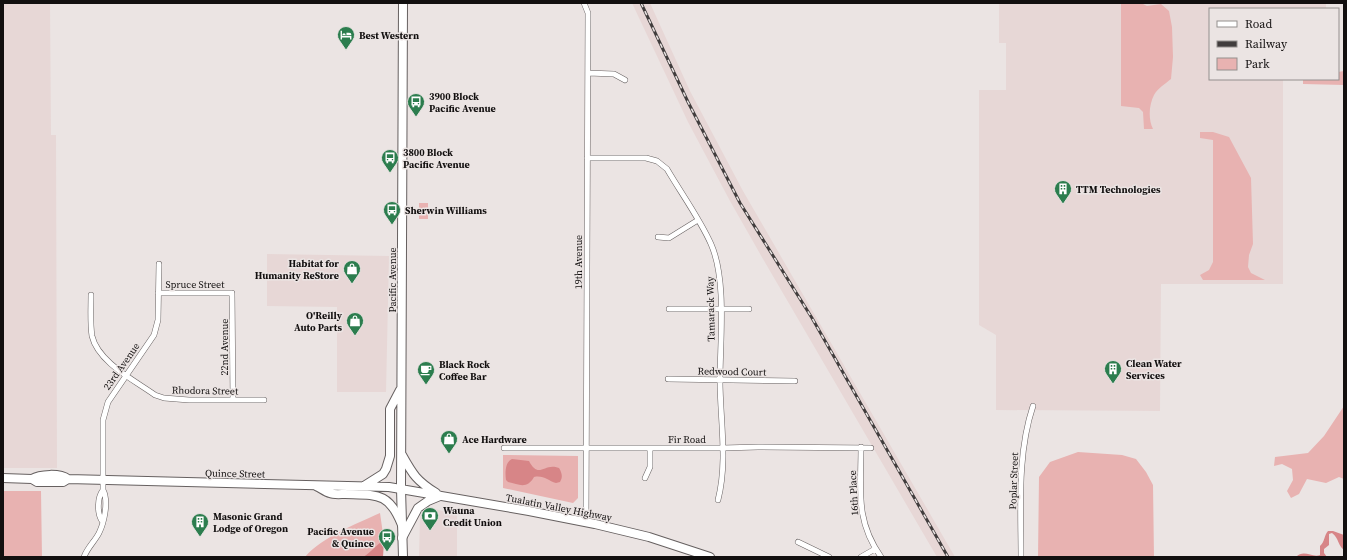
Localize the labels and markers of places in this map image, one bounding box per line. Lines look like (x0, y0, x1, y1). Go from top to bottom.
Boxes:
hotel icon: Best Western (336, 25, 356, 50)
place label: Best Western (359, 29, 419, 42)
place label: 3900 Block Pacific Avenue (429, 90, 496, 115)
bus stop icon: 3900 Block Pacific Avenue (406, 92, 426, 117)
place label: 3800 Block Pacific Avenue (403, 146, 470, 171)
bus stop icon: 3800 Block Pacific Avenue (380, 148, 400, 173)
building icon: TTM Technologies (1053, 179, 1073, 204)
place label: TTM Technologies (1076, 183, 1161, 196)
bus stop icon: Sherwin Williams (382, 200, 402, 225)
place label: Sherwin Williams (405, 204, 487, 217)
place label: Habitat for Humanity ReStore (255, 257, 339, 282)
shop icon: Habitat for Humanity ReStore (342, 259, 362, 284)
place label: O'Reilly Auto Parts (294, 309, 343, 334)
shop icon: O'Reilly Auto Parts (345, 311, 365, 336)
place label: Clean Water Services (1126, 357, 1182, 382)
place label: Black Rock Coffee Bar (439, 358, 490, 383)
building icon: Clean Water Services (1103, 359, 1123, 384)
cafe icon: Black Rock Coffee Bar (416, 360, 436, 385)
shop icon: Ace Hardware (439, 429, 459, 454)
place label: Ace Hardware (462, 433, 527, 446)
place label: Wauna Credit Union (443, 504, 502, 529)
bank icon: Wauna Credit Union (420, 506, 440, 531)
place label: Masonic Grand Lodge of Oregon (213, 510, 288, 535)
building icon: Masonic Grand Lodge of Oregon (190, 512, 210, 537)
place label: Pacific Avenue & Quince (307, 525, 374, 550)
bus stop icon: Pacific Avenue & Quince (377, 527, 397, 552)

